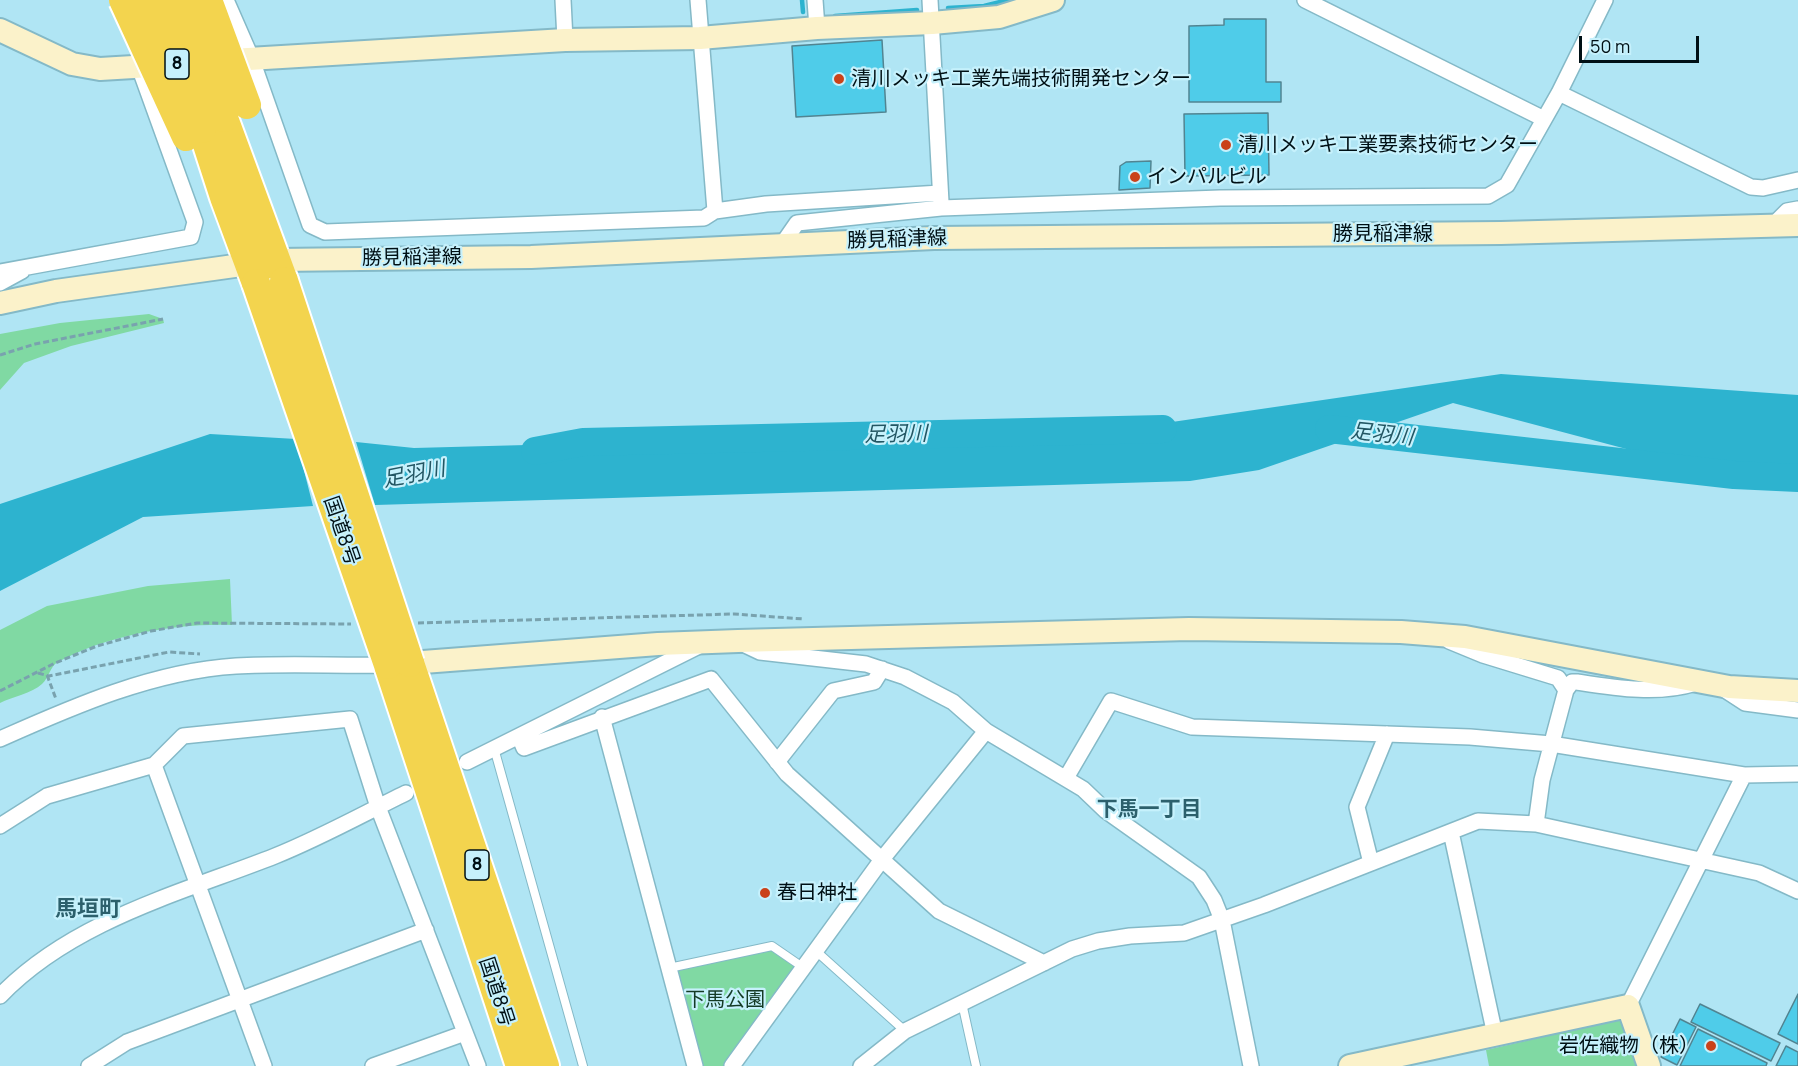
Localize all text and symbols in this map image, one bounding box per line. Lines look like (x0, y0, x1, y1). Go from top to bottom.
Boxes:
scale bar (1582, 24, 1702, 62)
text: 50 m (1590, 34, 1630, 58)
road number: 8 (165, 49, 189, 79)
place label: 清川メッキ工業先端技術開発センター (851, 67, 1191, 91)
marker: 清川メッキ工業先端技術開発センター (832, 72, 846, 86)
place label: 清川メッキ工業要素技術センター (1238, 133, 1538, 157)
marker: 清川メッキ工業要素技術センター (1219, 138, 1233, 152)
place label: インパルビル (1147, 165, 1267, 189)
marker: インパルビル (1128, 170, 1142, 184)
street label: 勝見稲津線 (1333, 222, 1433, 246)
street label: 勝見稲津線 (847, 226, 947, 254)
street label: 勝見稲津線 (362, 245, 462, 271)
water label: 足羽川 (1349, 419, 1415, 451)
water label: 足羽川 (864, 422, 928, 448)
water label: 足羽川 (381, 457, 447, 493)
street label: 国道8号 (318, 493, 364, 569)
district label: 下馬一丁目 (1097, 797, 1201, 823)
road number: 8 (465, 850, 489, 880)
place label: 春日神社 (777, 881, 857, 905)
marker: 春日神社 (758, 886, 772, 900)
district label: 馬垣町 (55, 897, 121, 923)
street label: 国道8号 (474, 954, 518, 1030)
park label: 下馬公園 (685, 988, 765, 1012)
place label: 岩佐織物（株） (1559, 1034, 1699, 1058)
marker: 岩佐織物（株） (1704, 1039, 1718, 1053)

